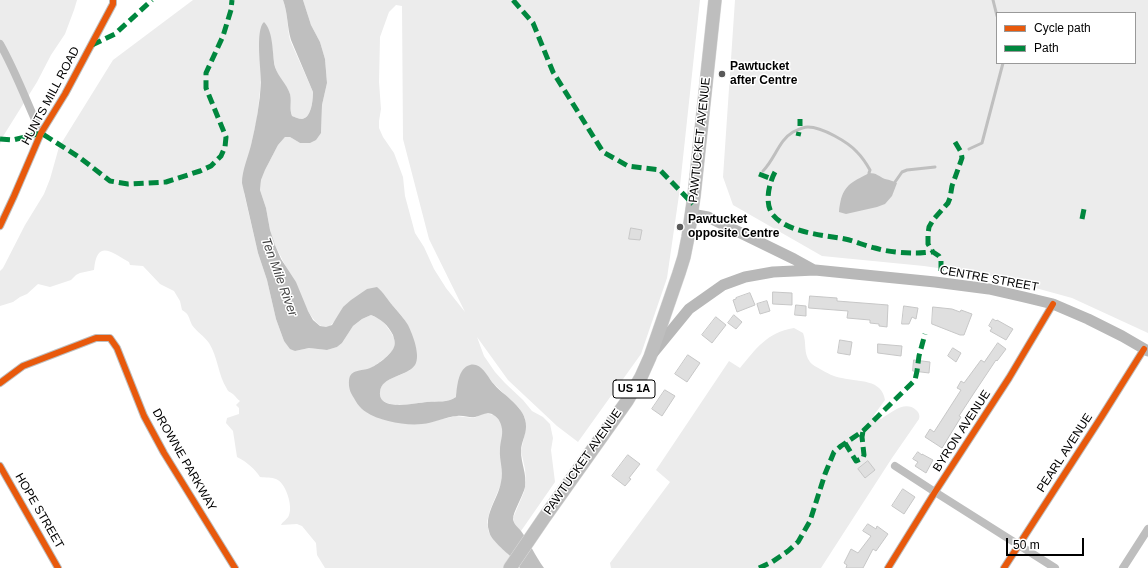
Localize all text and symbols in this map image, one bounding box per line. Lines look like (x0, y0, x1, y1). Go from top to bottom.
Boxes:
legend (996, 12, 1136, 64)
text: Cycle path (1034, 21, 1091, 35)
text: Path (1034, 41, 1059, 55)
street label: HUNTS MILL ROAD (19, 44, 83, 148)
place label: Pawtucket after Centre (730, 60, 797, 88)
marker: Pawtucket after Centre (717, 69, 727, 79)
street label: PAWTUCKET AVENUE (686, 77, 714, 203)
place label: Pawtucket opposite Centre (688, 213, 779, 241)
marker: Pawtucket opposite Centre (675, 222, 685, 232)
water label: Ten Mile River (258, 236, 300, 318)
street label: CENTRE STREET (939, 263, 1039, 295)
road number: US 1A (613, 380, 655, 398)
street label: BYRON AVENUE (930, 387, 994, 475)
street label: DROWNE PARKWAY (149, 406, 219, 514)
street label: PAWTUCKET AVENUE (541, 406, 625, 518)
street label: PEARL AVENUE (1034, 411, 1096, 495)
street label: HOPE STREET (12, 471, 66, 551)
scale bar (1008, 530, 1086, 556)
text: 50 m (1013, 538, 1040, 552)

